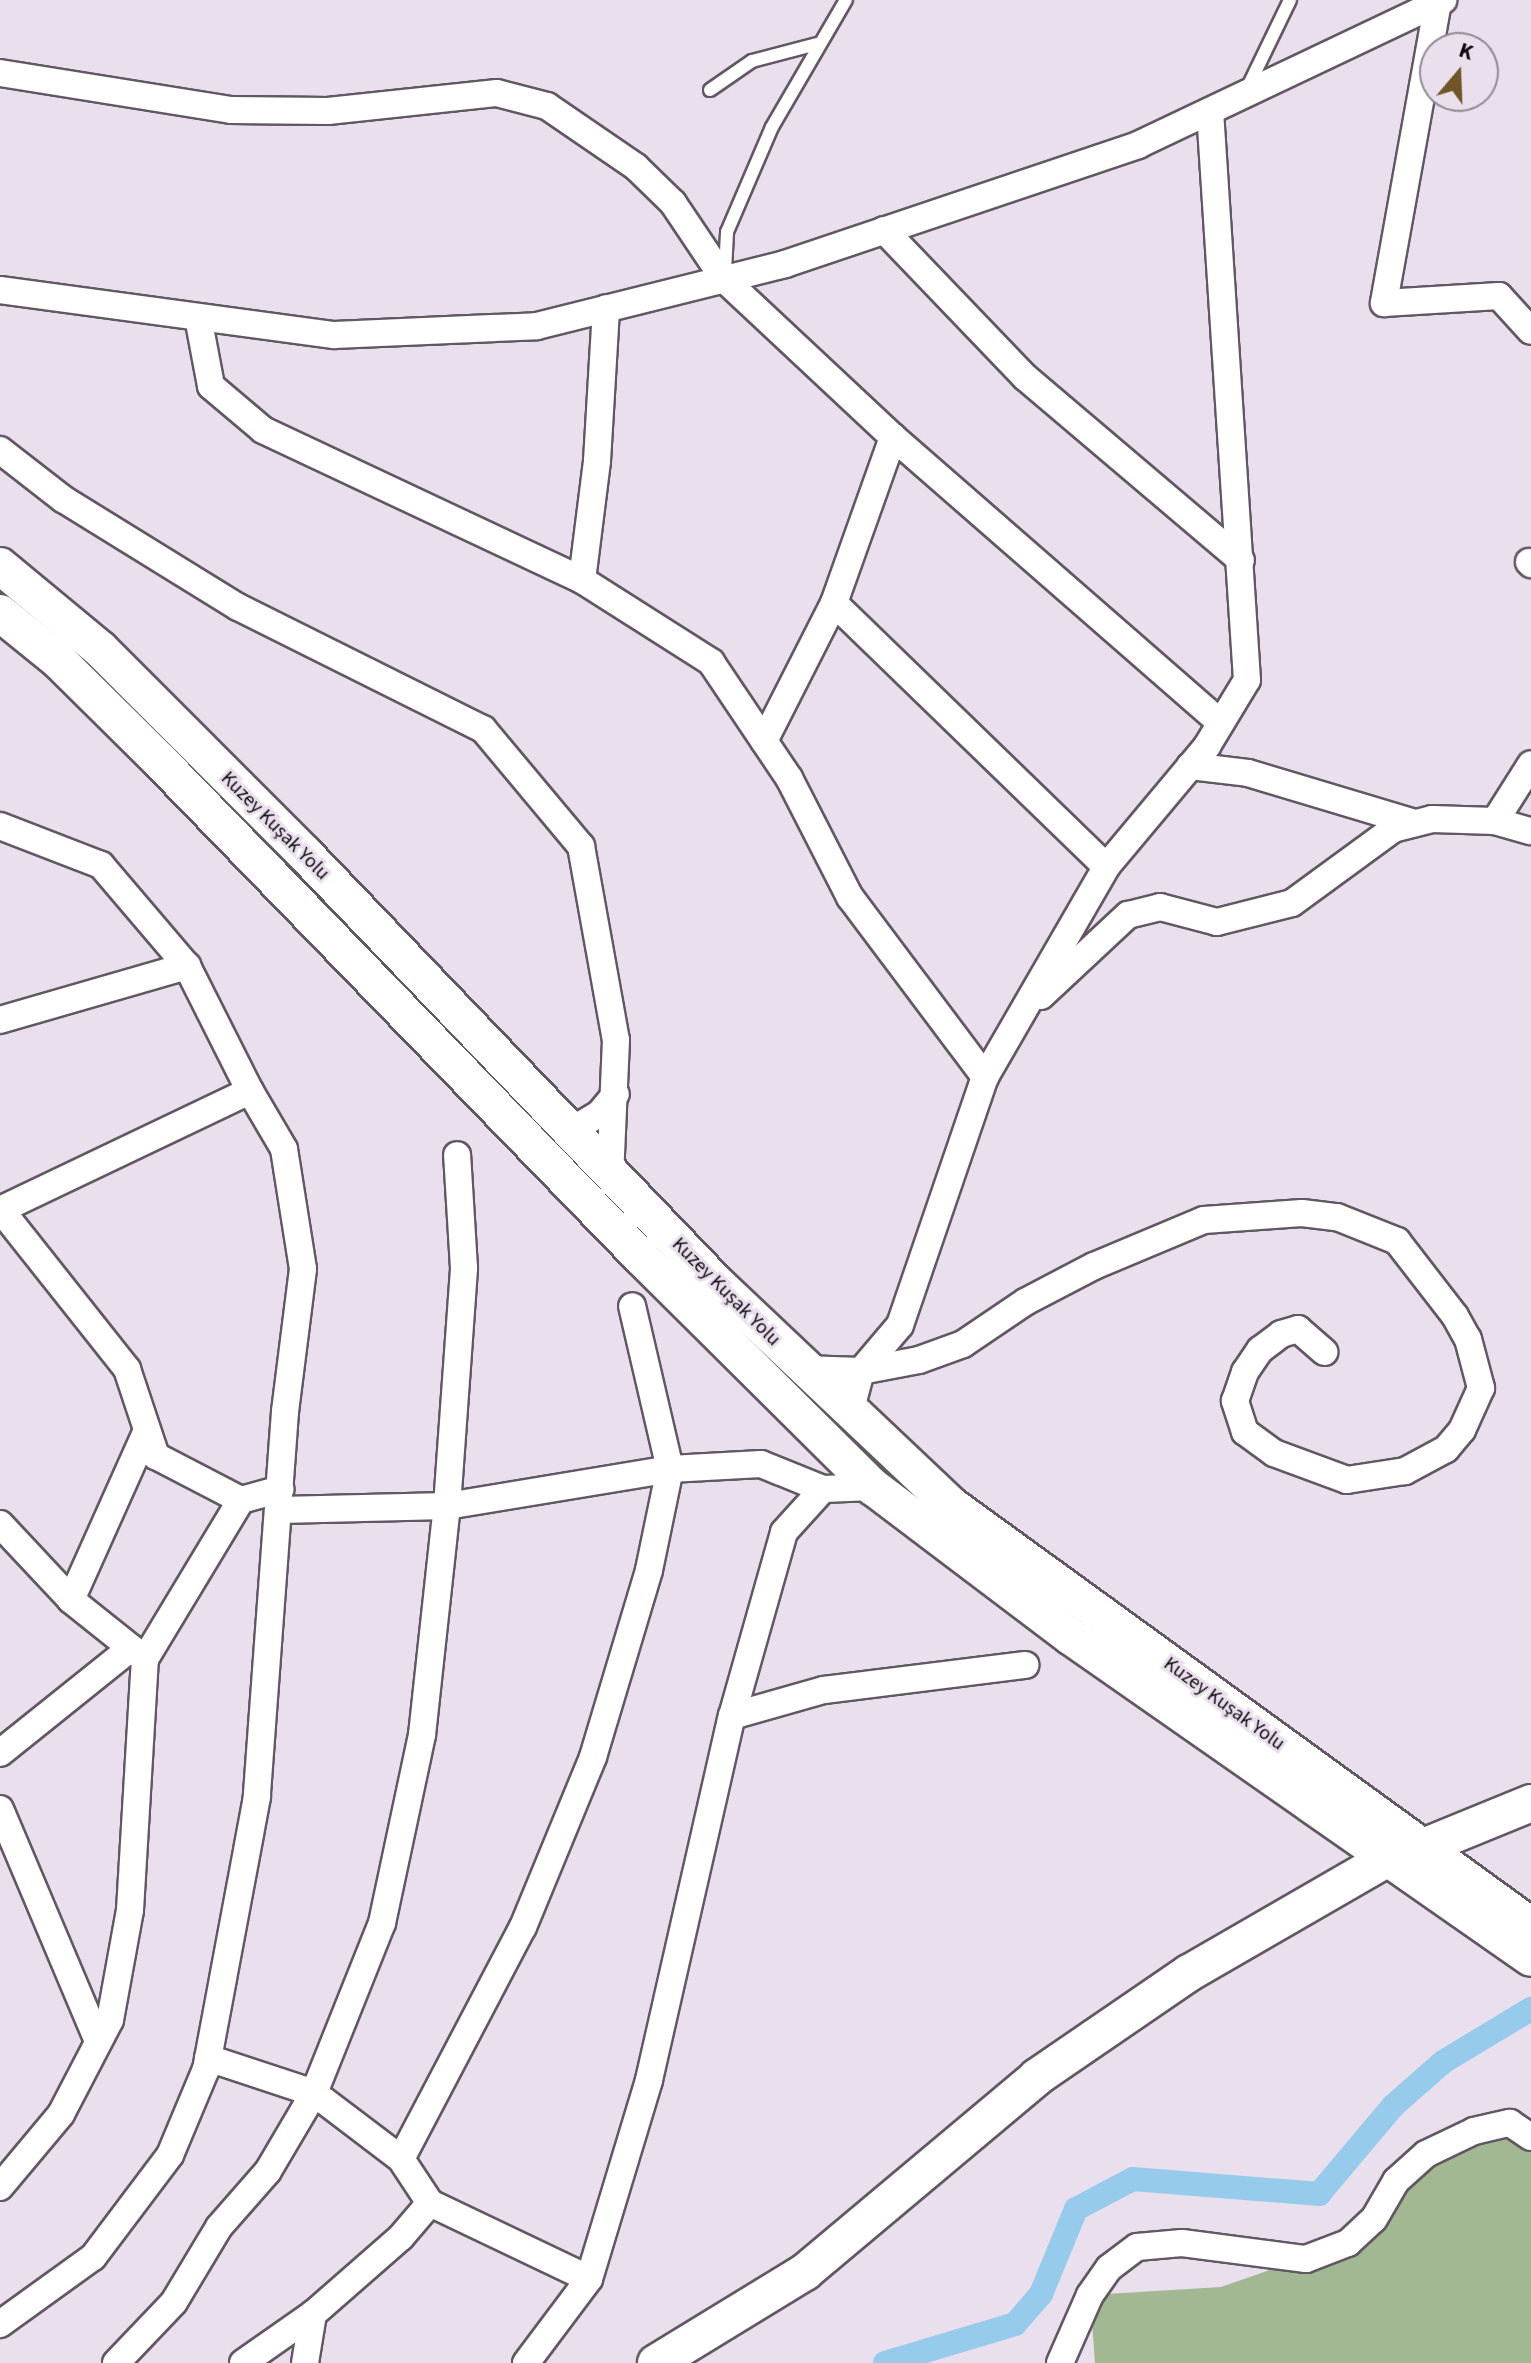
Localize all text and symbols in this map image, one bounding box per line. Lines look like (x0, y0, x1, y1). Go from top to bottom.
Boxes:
north arrow (1419, 32, 1499, 112)
text: K (1455, 34, 1478, 69)
street label: Kuzey Kuşak Yolu (216, 767, 334, 885)
street label: Kuzey Kuşak Yolu (667, 1233, 785, 1351)
street label: Kuzey Kuşak Yolu (1159, 1652, 1289, 1756)

